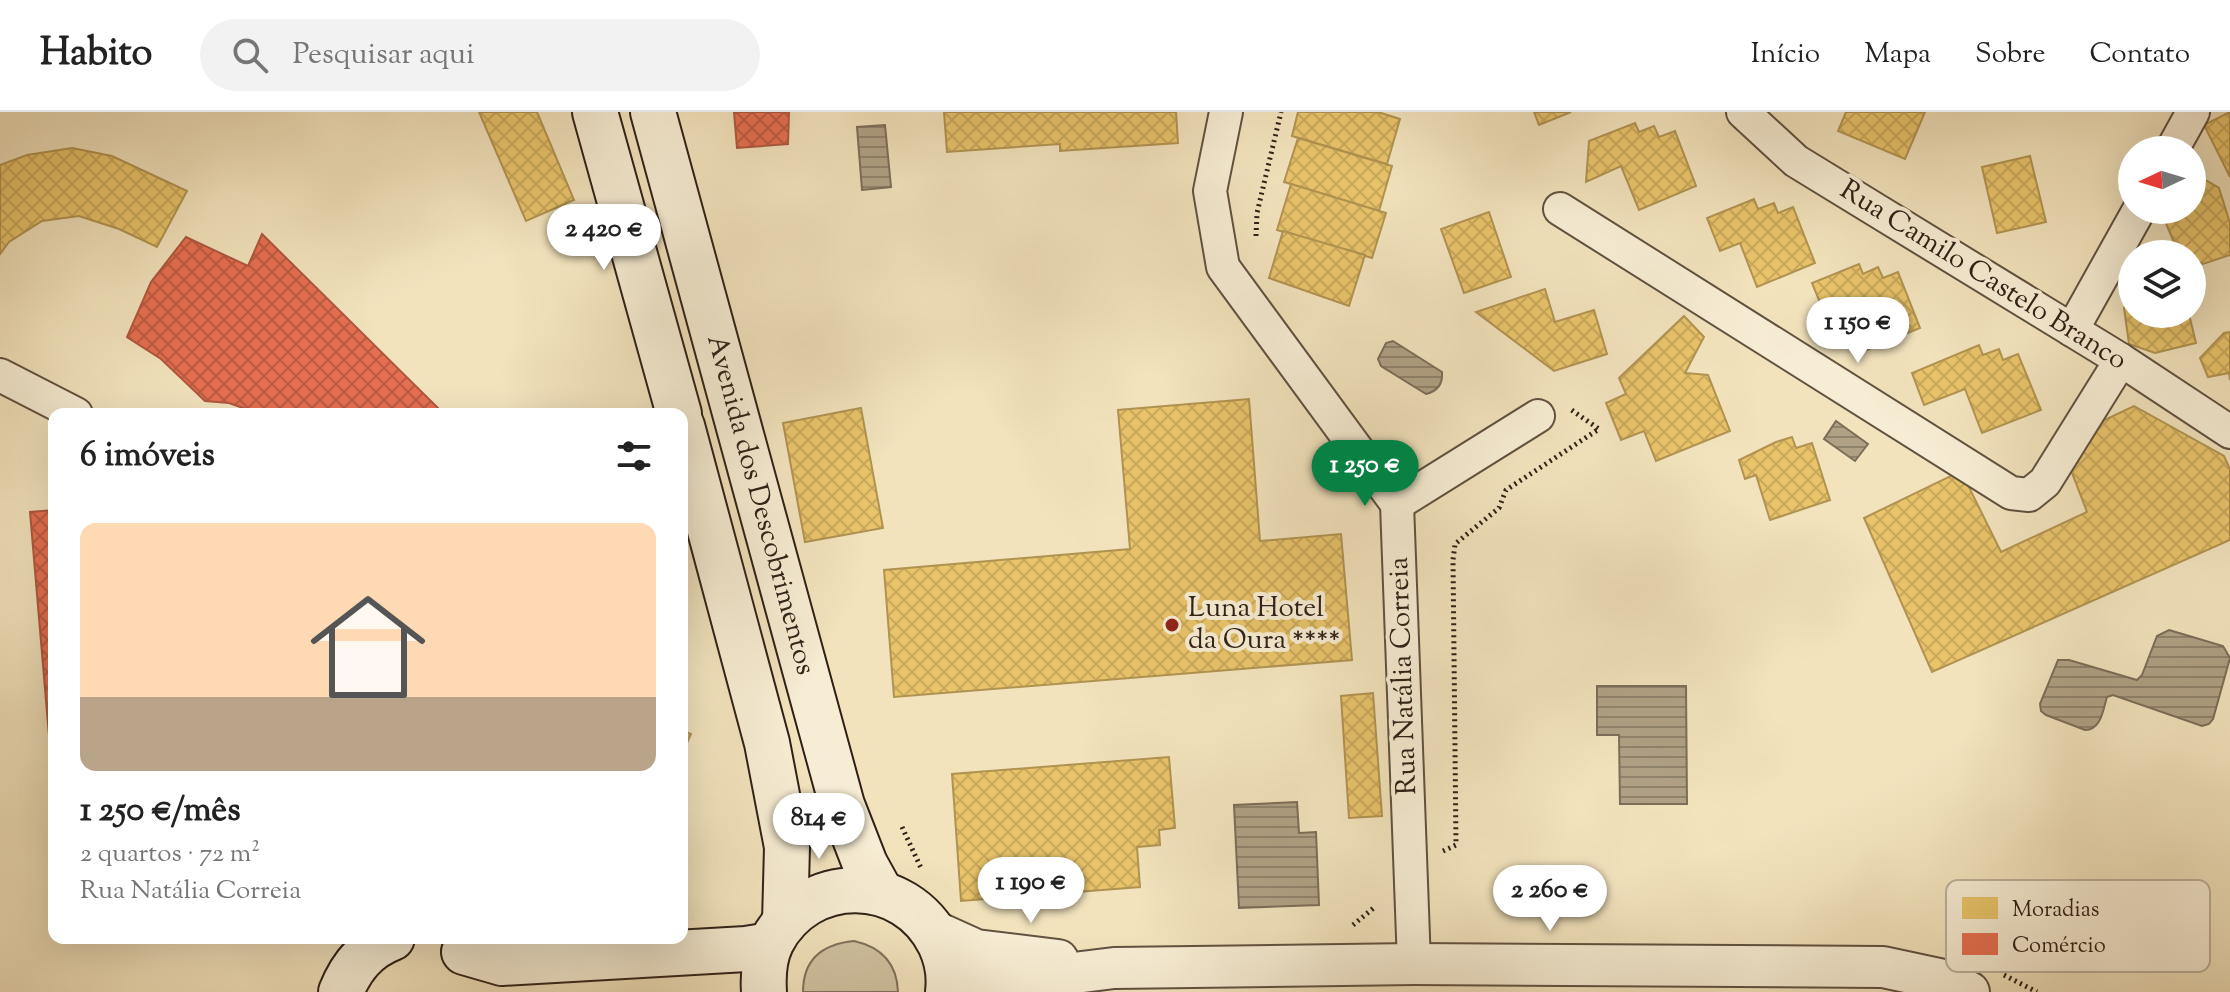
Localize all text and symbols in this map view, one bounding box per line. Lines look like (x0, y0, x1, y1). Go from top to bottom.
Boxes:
search box (200, 19, 760, 91)
text: Habito (40, 28, 152, 82)
icon: search (228, 33, 272, 77)
text: Pesquisar aqui (292, 34, 475, 77)
text: Início (1751, 35, 1820, 75)
text: Mapa (1864, 35, 1931, 75)
text: Sobre (1975, 35, 2046, 75)
text: Contato (2090, 35, 2190, 75)
north arrow (2118, 136, 2206, 224)
map controls (2118, 136, 2206, 328)
street label: Rua Camilo Castelo Branco (1832, 171, 2134, 381)
pin: 2 420 € (530, 204, 678, 272)
text: 2 420 € (565, 211, 643, 248)
button: layers (2118, 240, 2206, 328)
pin: 1 150 € (1784, 297, 1932, 365)
text: 1 150 € (1824, 304, 1892, 341)
street label: Avenida dos Descobrimentos (695, 330, 825, 680)
text: 6 imóveis (80, 432, 215, 481)
icon: filters (612, 434, 656, 478)
pin: 1 250 € (1291, 440, 1439, 508)
text: 1 250 € (1330, 447, 1400, 484)
street label: Rua Natália Correia (1380, 556, 1428, 796)
icon: home (296, 575, 440, 719)
place label: Luna Hotel da Oura **** (1188, 589, 1340, 661)
marker: Luna Hotel da Oura **** (1163, 616, 1181, 634)
text: 1 250 €/mês (80, 787, 241, 836)
pin: 814 € (763, 793, 875, 861)
text: 814 € (791, 800, 847, 837)
text: 2 quartos · 72 m² (80, 836, 260, 873)
pin: 1 190 € (957, 857, 1105, 925)
text: 1 190 € (996, 864, 1066, 901)
pin: 2 260 € (1476, 865, 1624, 933)
text: 2 260 € (1511, 872, 1589, 909)
text: Rua Natália Correia (80, 873, 301, 910)
legend (1946, 880, 2210, 972)
text: Moradias (2012, 895, 2099, 927)
text: Comércio (2012, 931, 2106, 963)

